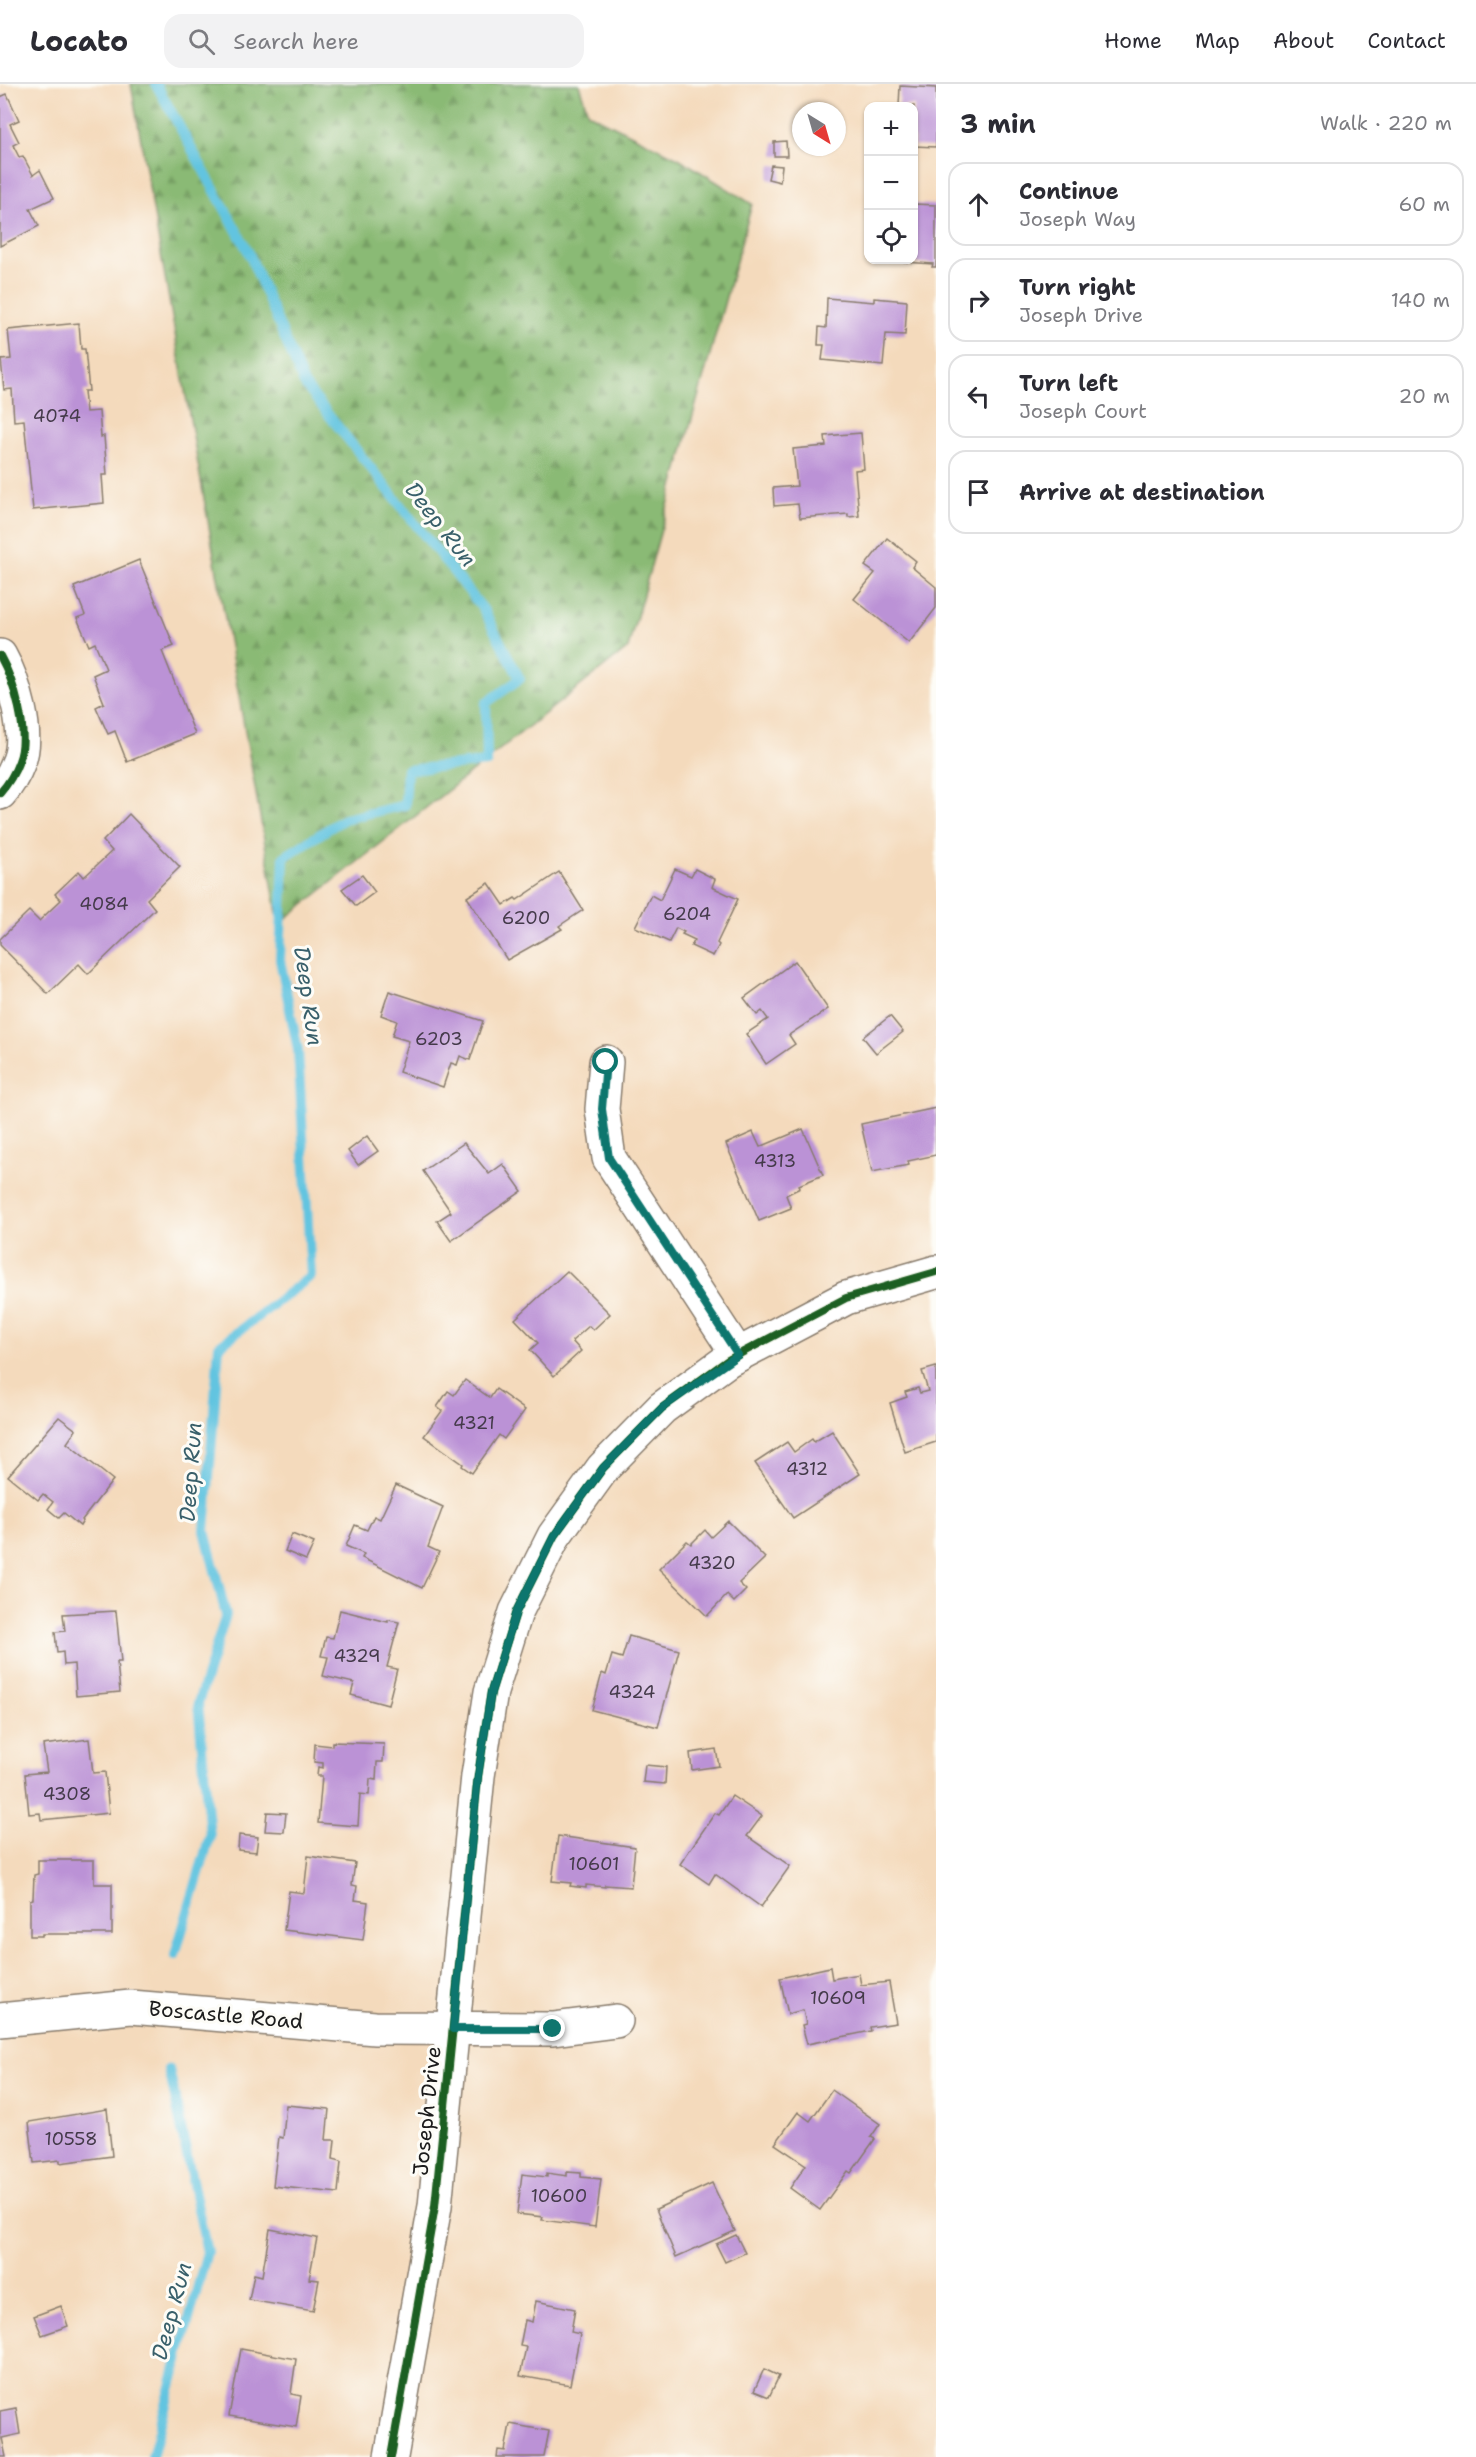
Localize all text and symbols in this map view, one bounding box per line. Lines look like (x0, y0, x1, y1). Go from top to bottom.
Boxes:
search box (164, 14, 584, 68)
text: Locato (30, 22, 128, 60)
icon: search (185, 25, 218, 58)
text: Search here (233, 27, 359, 56)
text: Home (1104, 27, 1162, 55)
text: Map (1195, 27, 1240, 55)
text: About (1273, 27, 1334, 55)
text: Contact (1367, 27, 1446, 55)
north arrow (792, 102, 846, 156)
map controls (864, 102, 918, 264)
button: + (864, 102, 918, 156)
text: 3 min (960, 106, 1036, 141)
text: Walk · 220 m (1320, 110, 1452, 136)
button: − (864, 156, 918, 210)
text: Continue (1019, 177, 1119, 206)
icon: ahead (962, 188, 995, 221)
text: 60 m (1398, 191, 1450, 217)
text: Joseph Way (1019, 206, 1136, 232)
button: locate (864, 210, 918, 264)
text: Turn right (1019, 273, 1136, 302)
icon: right (962, 284, 995, 317)
text: 140 m (1391, 287, 1450, 313)
text: Joseph Drive (1019, 302, 1143, 328)
text: Turn left (1019, 369, 1118, 398)
icon: left (962, 380, 995, 413)
text: 20 m (1399, 383, 1450, 409)
text: Joseph Court (1019, 398, 1147, 424)
house number: 4074 (33, 404, 81, 428)
water label: Deep Run (398, 476, 483, 573)
icon: arrive (962, 476, 995, 509)
text: Arrive at destination (1019, 478, 1265, 507)
house number: 4084 (79, 892, 129, 916)
house number: 6204 (663, 902, 711, 926)
house number: 6200 (502, 906, 550, 930)
water label: Deep Run (287, 945, 330, 1048)
house number: 6203 (415, 1027, 463, 1051)
route start (592, 1048, 618, 1074)
house number: 4313 (754, 1149, 796, 1173)
house number: 4321 (453, 1411, 495, 1435)
water label: Deep Run (173, 1421, 208, 1523)
house number: 4312 (786, 1457, 828, 1481)
house number: 4320 (688, 1551, 736, 1575)
house number: 4329 (333, 1644, 381, 1668)
house number: 4324 (609, 1680, 655, 1704)
house number: 4308 (43, 1782, 91, 1806)
house number: 10601 (568, 1852, 620, 1876)
house number: 10609 (810, 1986, 866, 2010)
street label: Boscastle Road (148, 1994, 304, 2036)
route end (539, 2015, 565, 2041)
street label: Joseph Drive (406, 2045, 448, 2177)
house number: 10558 (44, 2127, 98, 2151)
house number: 10600 (531, 2184, 587, 2208)
water label: Deep Run (145, 2259, 198, 2363)

